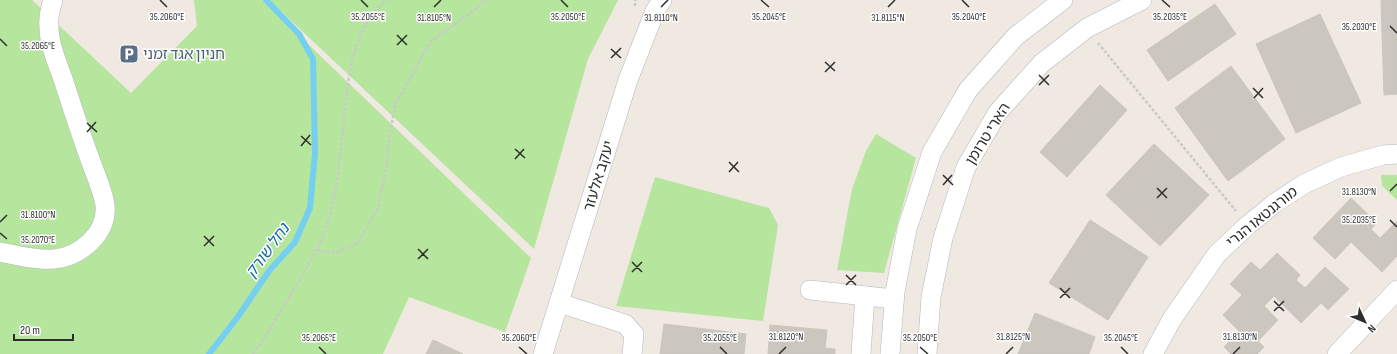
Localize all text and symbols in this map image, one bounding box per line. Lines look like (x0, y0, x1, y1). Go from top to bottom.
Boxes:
text: 35.2060°E (150, 11, 184, 23)
text: 35.2055°E (351, 11, 385, 23)
text: 35.2050°E (551, 11, 585, 23)
text: 35.2045°E (752, 11, 786, 23)
text: 35.2040°E (952, 11, 986, 23)
text: 35.2035°E (1153, 11, 1187, 23)
text: 31.8105°N (417, 12, 451, 24)
text: 31.8110°N (644, 12, 678, 24)
text: 31.8115°N (871, 12, 905, 24)
text: 35.2030°E (1342, 21, 1376, 33)
text: 35.2065°E (21, 40, 55, 52)
parking icon: חניון אגד זמני (118, 43, 140, 65)
place label: חניון אגד זמני (143, 45, 225, 64)
street label: הארי טרומן (961, 99, 1015, 169)
street label: יעקב אלעזר (579, 139, 619, 213)
street label: מורגנטאו הנרי (1222, 182, 1302, 252)
text: 31.8130°N (1342, 186, 1376, 198)
text: 31.8100°N (21, 209, 55, 221)
text: 35.2035°E (1342, 214, 1376, 226)
water label: נחל שורק (242, 219, 295, 282)
text: 35.2070°E (21, 234, 55, 246)
north arrow (1345, 302, 1385, 342)
scale bar (14, 316, 73, 342)
text: N (1365, 322, 1379, 335)
text: 20 m (20, 323, 40, 338)
text: 31.8120°N (769, 331, 803, 343)
text: 31.8125°N (996, 331, 1030, 343)
text: 31.8130°N (1223, 331, 1257, 343)
text: 35.2065°E (302, 332, 336, 344)
text: 35.2060°E (502, 332, 536, 344)
text: 35.2055°E (703, 332, 737, 344)
text: 35.2050°E (903, 332, 937, 344)
text: 35.2045°E (1104, 332, 1138, 344)

